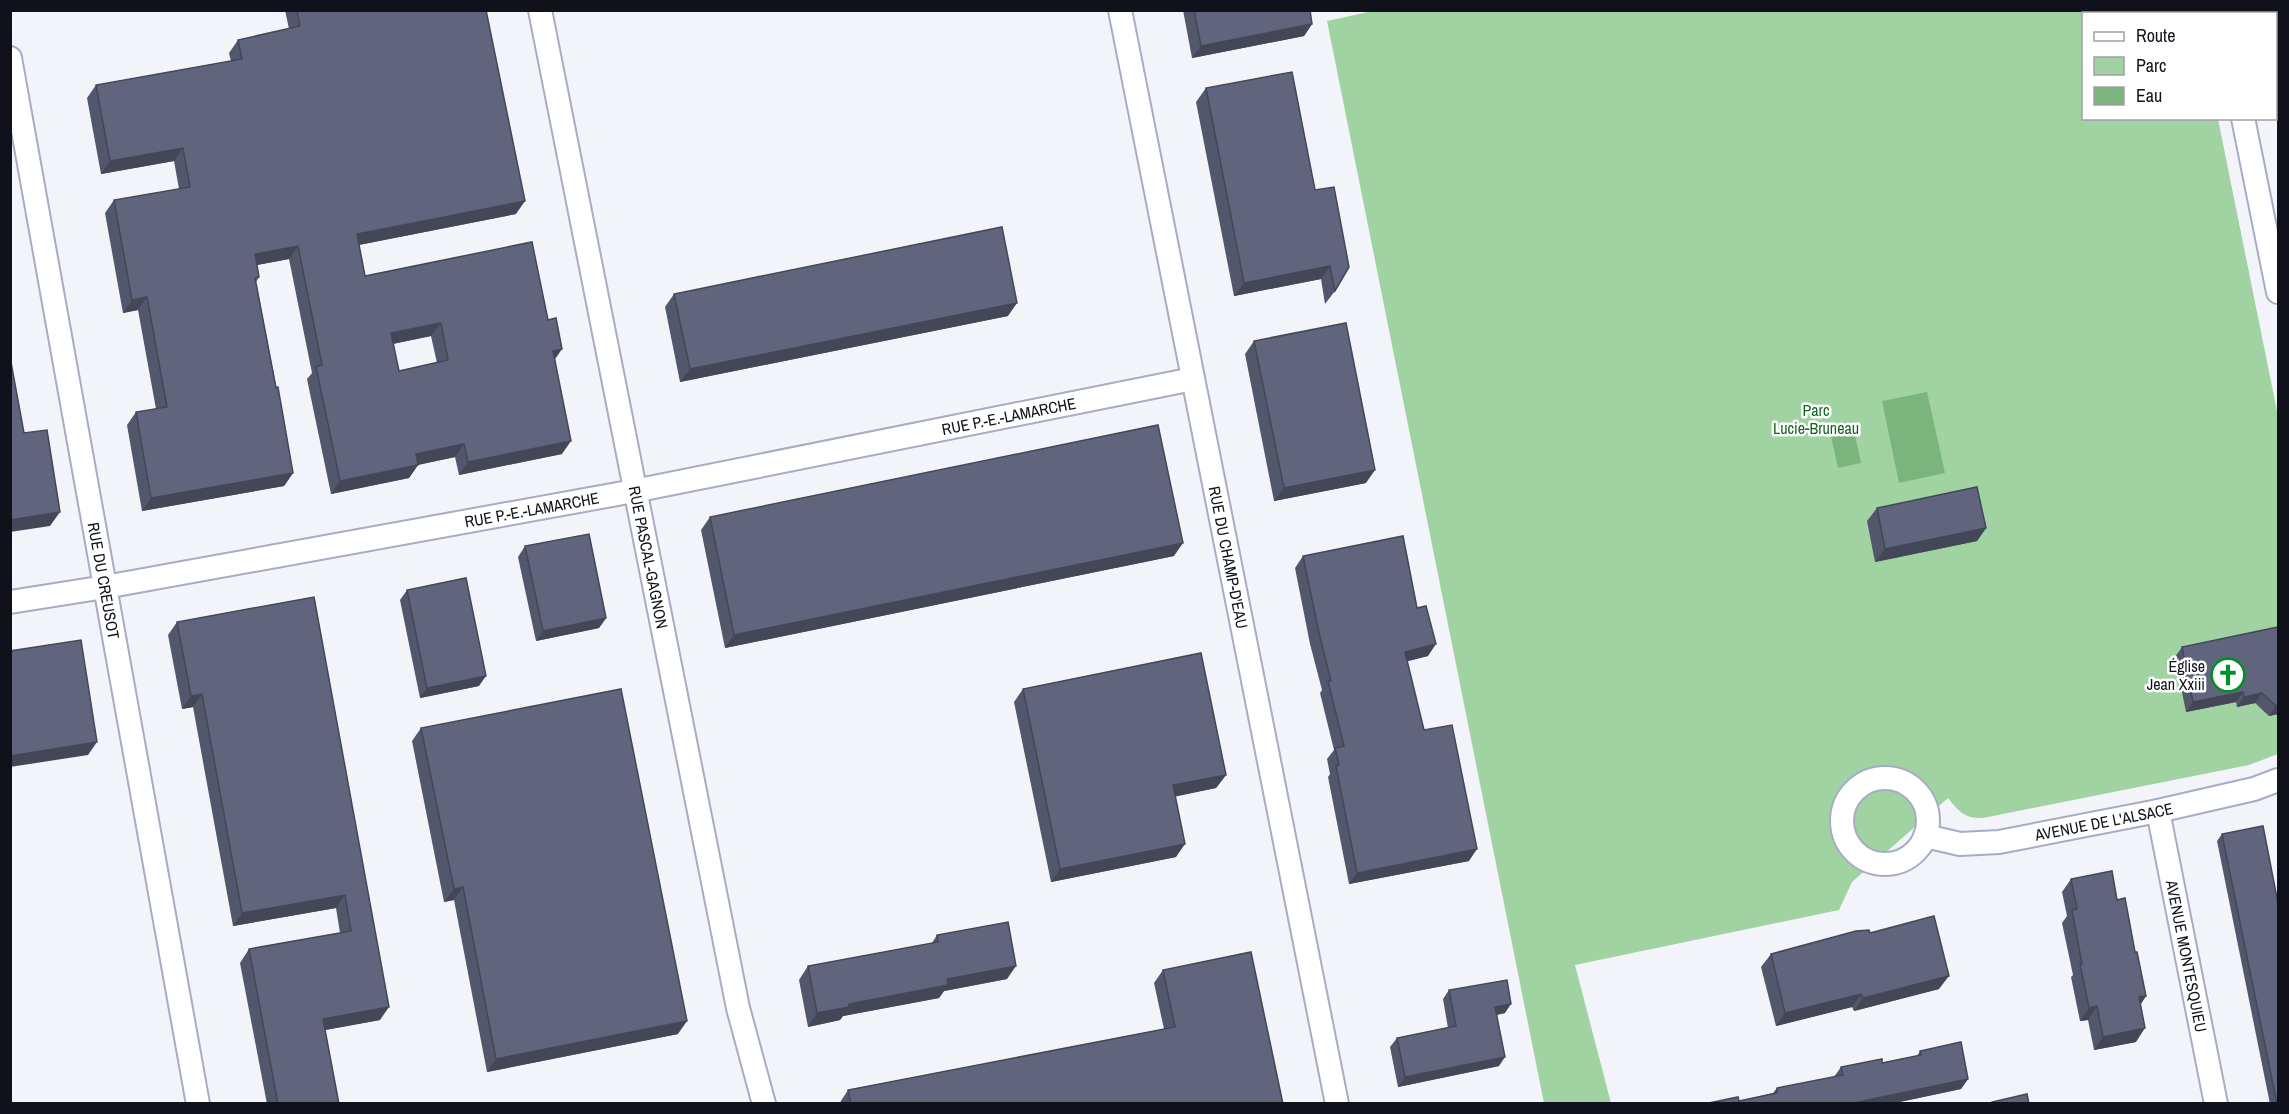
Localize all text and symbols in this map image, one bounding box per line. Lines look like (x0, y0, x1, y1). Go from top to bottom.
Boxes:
legend (2082, 12, 2277, 120)
text: Route (2136, 23, 2175, 48)
text: Parc (2136, 53, 2166, 78)
text: Eau (2136, 83, 2162, 108)
street label: RUE P.-E.-LAMARCHE (940, 392, 1078, 440)
park label: Parc Lucie-Bruneau (1773, 399, 1859, 439)
street label: RUE PASCAL-GAGNON (624, 484, 673, 631)
street label: RUE DU CHAMP-D'EAU (1204, 484, 1253, 631)
street label: RUE P.-E.-LAMARCHE (463, 487, 601, 533)
street label: RUE DU CREUSOT (83, 520, 125, 641)
place label: Église Jean Xxiii (2147, 655, 2205, 695)
church icon: Église Jean Xxiii (2210, 657, 2246, 693)
street label: AVENUE DE L'ALSACE (2032, 797, 2175, 846)
street label: AVENUE MONTESQUIEU (2161, 877, 2213, 1034)

